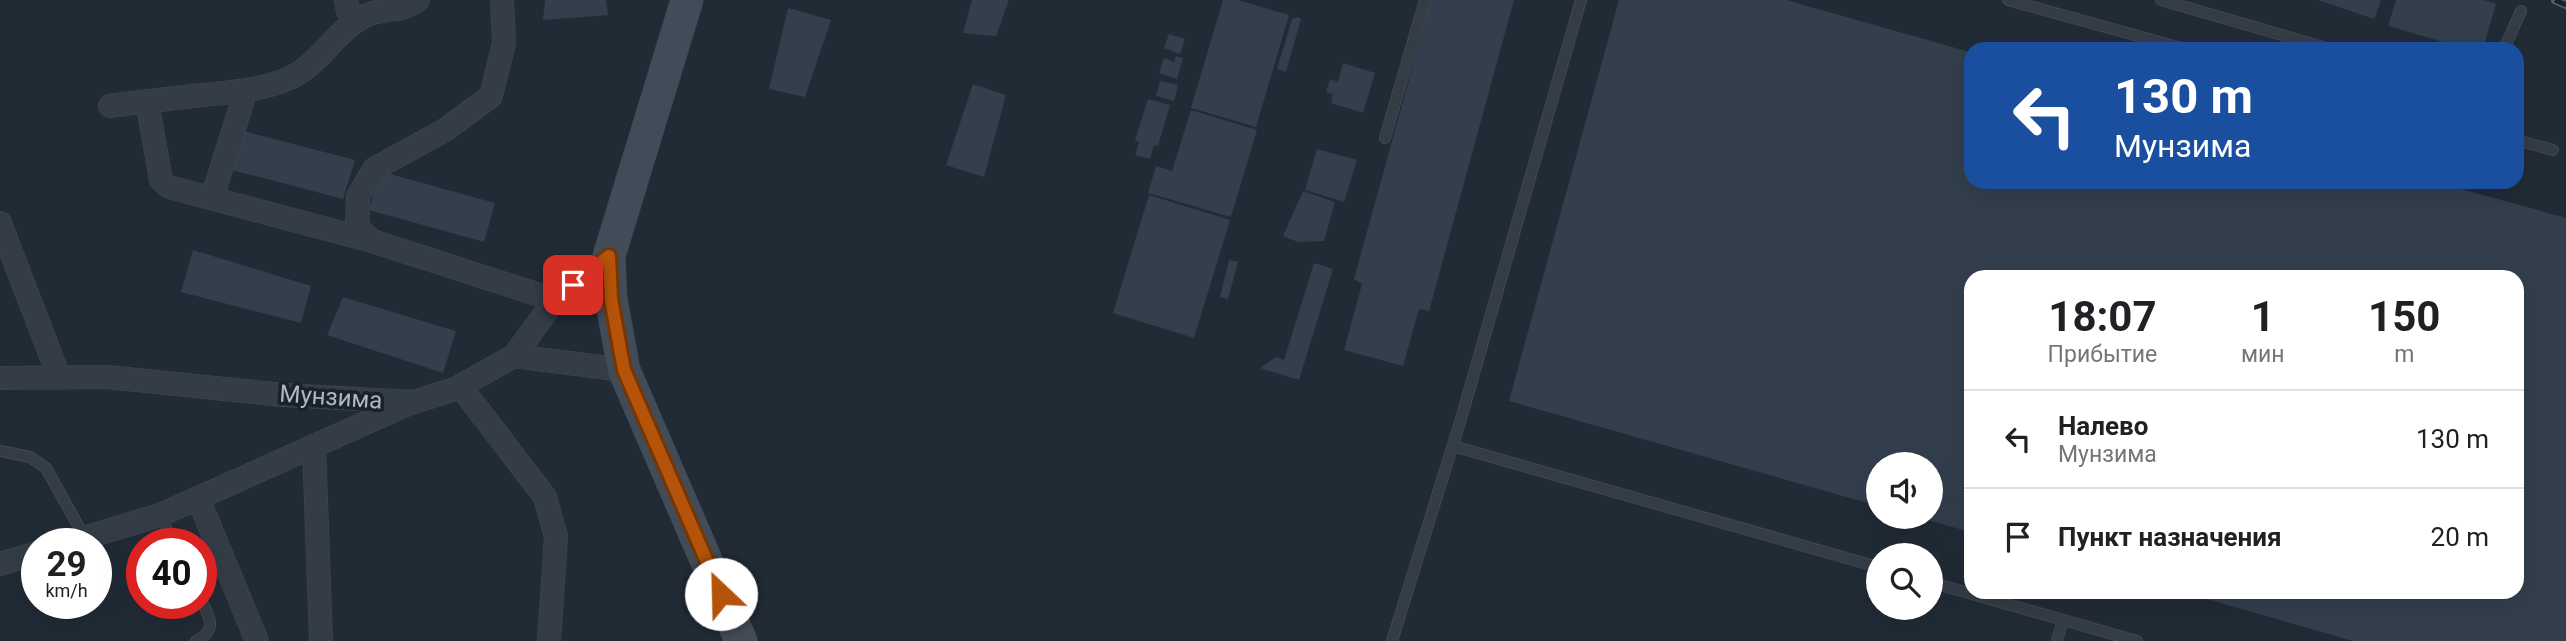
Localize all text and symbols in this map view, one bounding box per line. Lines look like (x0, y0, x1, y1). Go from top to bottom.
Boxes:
text: 130 m (2114, 68, 2253, 125)
icon: left (1999, 70, 2090, 161)
text: Мунзима (2114, 127, 2251, 165)
pin (543, 255, 603, 315)
icon: arrive (554, 266, 592, 304)
text: 18:07 (2048, 292, 2157, 341)
text: 1 (2251, 292, 2275, 341)
text: 150 (2368, 292, 2440, 341)
text: Прибытие (2048, 341, 2157, 368)
text: мин (2241, 341, 2285, 368)
text: m (2394, 341, 2414, 368)
street label: Мунзима (279, 379, 383, 415)
text: Налево (2058, 411, 2148, 441)
icon: left (1999, 420, 2037, 458)
text: 130 m (2416, 424, 2489, 454)
text: Мунзима (2058, 441, 2157, 468)
map controls (1866, 452, 1943, 620)
button: sound (1866, 452, 1943, 529)
icon: arrive (1999, 518, 2037, 556)
text: Пункт назначения (2058, 522, 2282, 552)
text: 20 m (2431, 522, 2489, 552)
speed limit sign: 40 (126, 528, 217, 619)
button: search (1866, 543, 1943, 620)
text: 29 (46, 544, 87, 585)
position arrow (684, 557, 758, 631)
text: km/h (45, 580, 88, 601)

